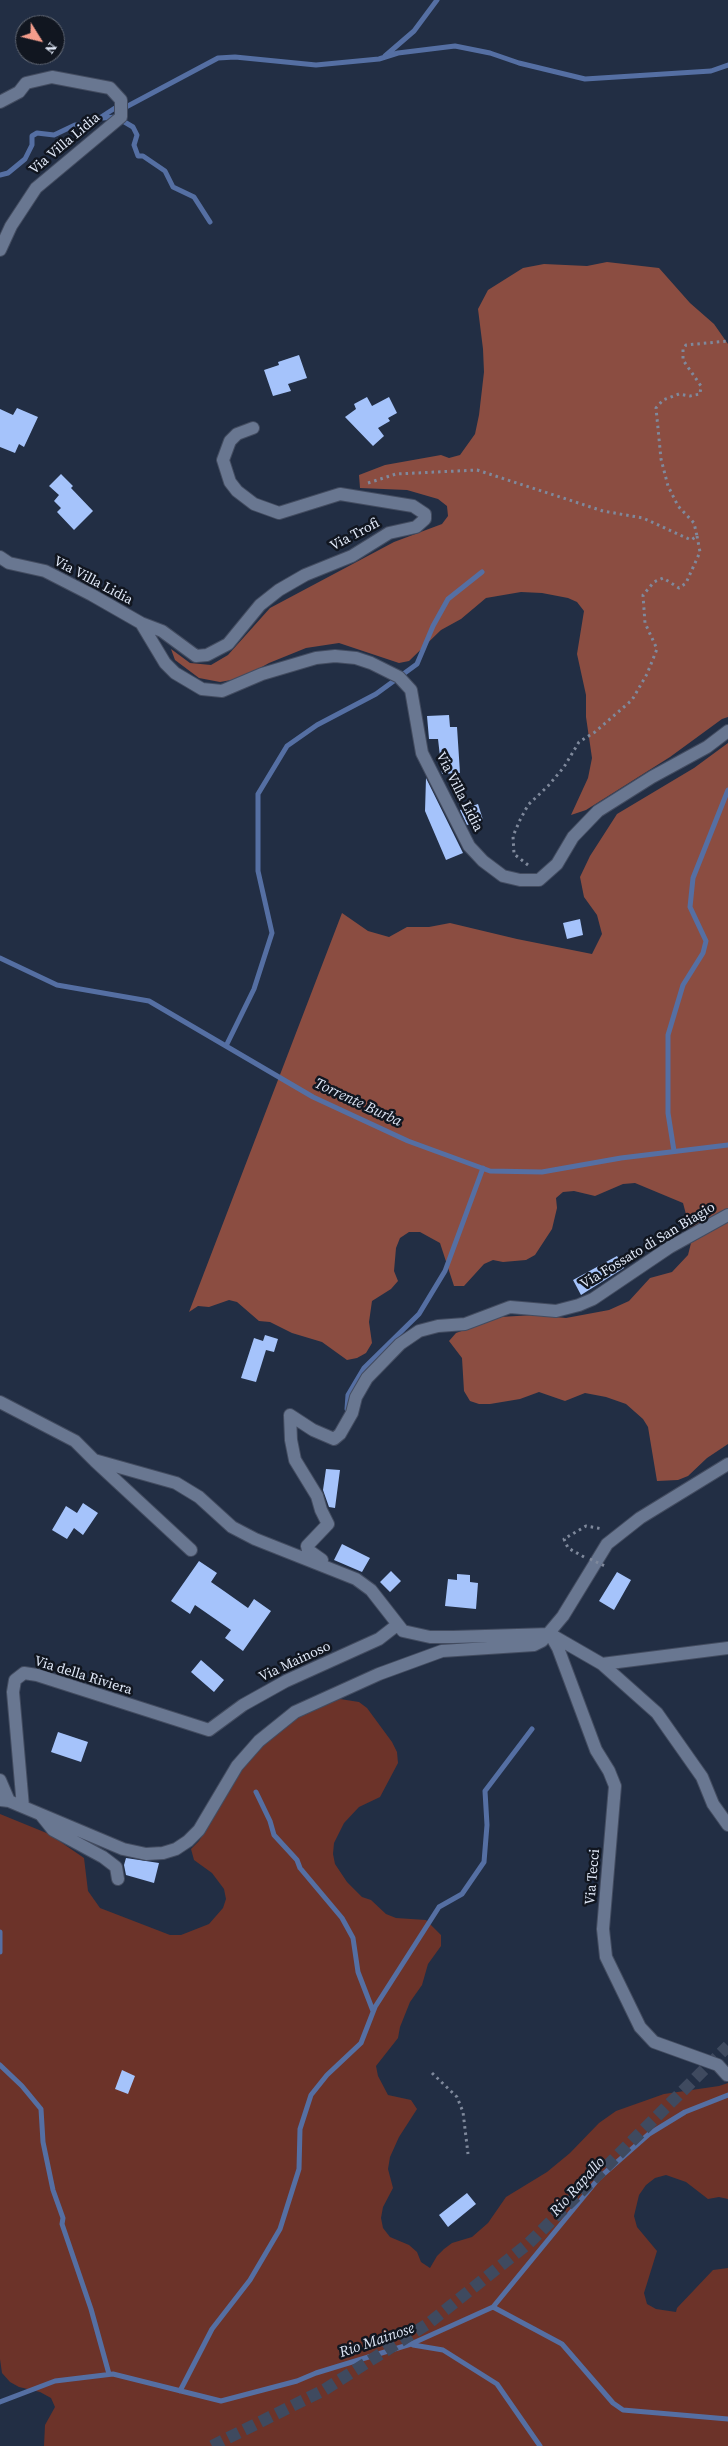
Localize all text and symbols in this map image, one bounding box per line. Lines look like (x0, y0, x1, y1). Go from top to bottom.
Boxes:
north arrow (15, 15, 65, 65)
text: N (40, 38, 62, 58)
street label: Via Villa Lidia (26, 110, 104, 178)
street label: Via Trofi (327, 515, 383, 555)
street label: Via Villa Lidia (51, 553, 135, 609)
street label: Via Villa Lidia (432, 749, 486, 835)
water label: Torrente Burba (311, 1075, 405, 1131)
street label: Via Fossato di San Biagio (578, 1199, 718, 1293)
street label: Via Mainoso (256, 1638, 334, 1686)
street label: Via della Riviera (32, 1653, 134, 1699)
street label: Via Tecci (582, 1848, 604, 1906)
water label: Rio Rapallo (547, 2154, 609, 2220)
water label: Rio Mainose (337, 2320, 417, 2362)

